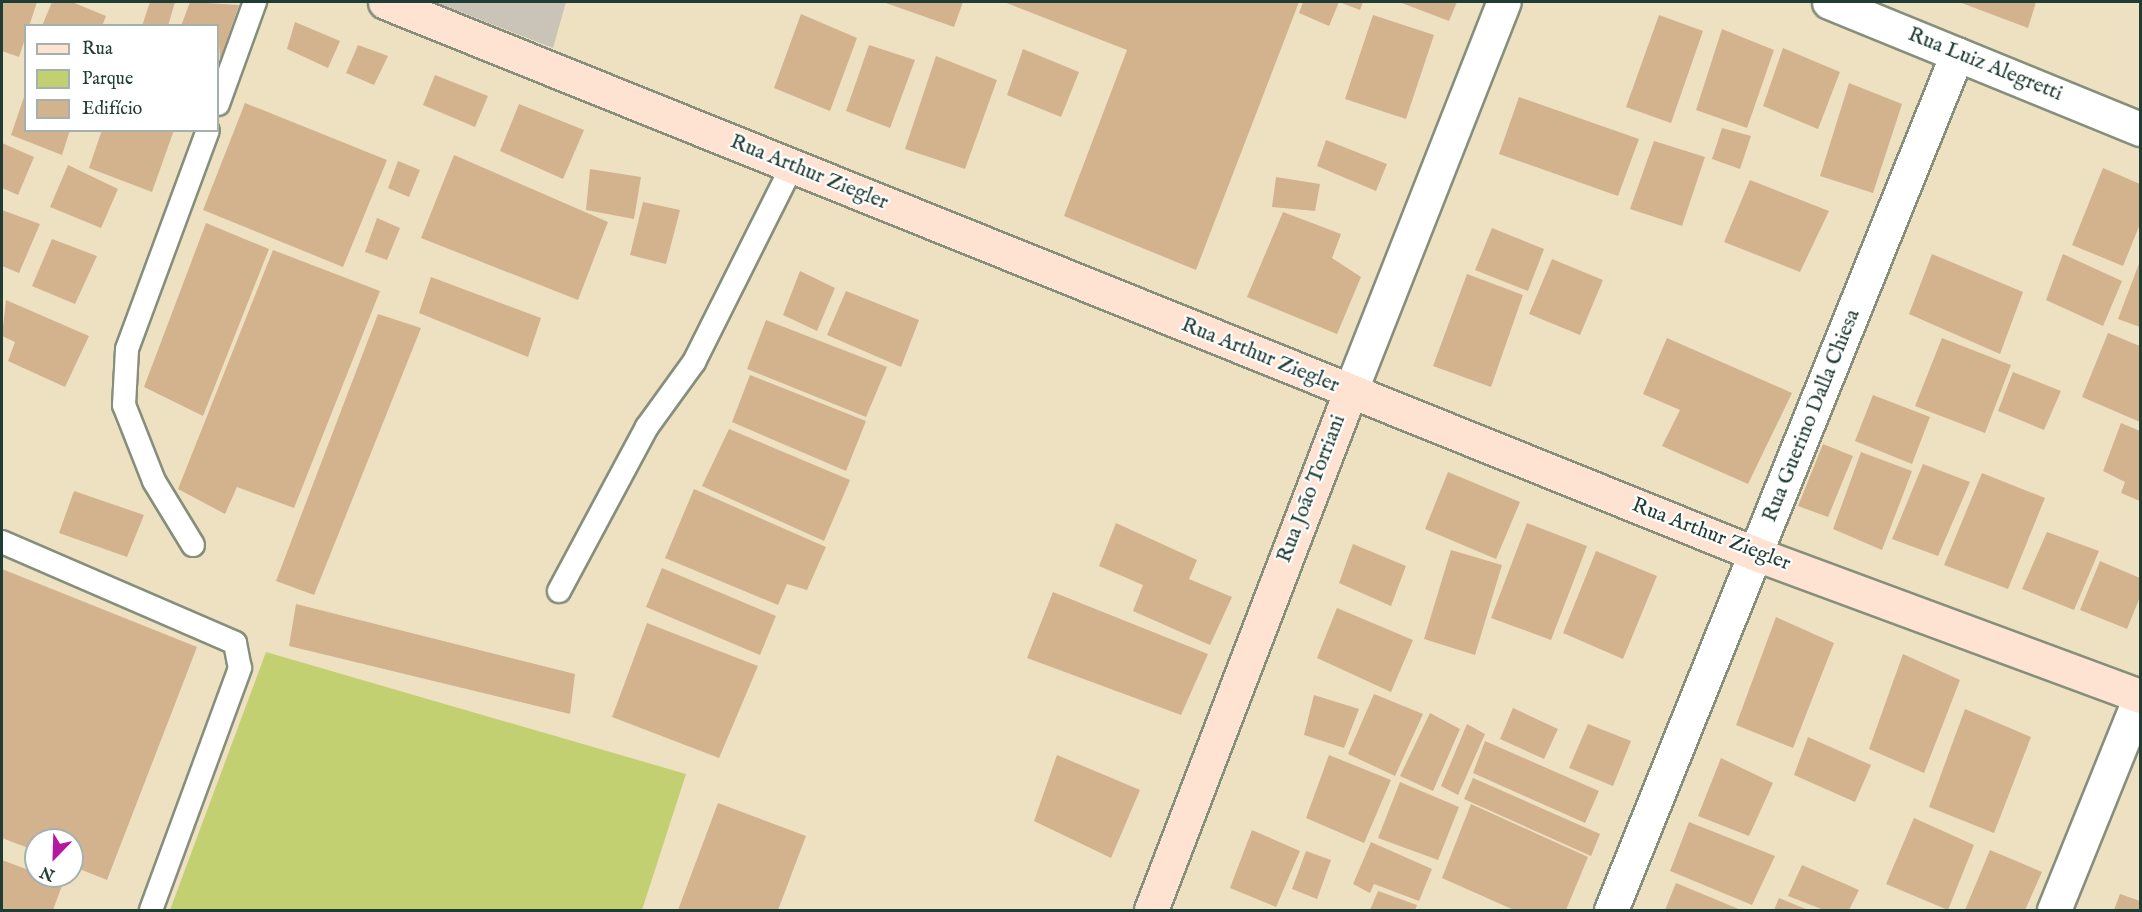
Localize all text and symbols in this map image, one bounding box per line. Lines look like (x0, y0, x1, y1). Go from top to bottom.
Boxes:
street label: Rua Luiz Alegretti (1904, 23, 2066, 107)
legend (24, 24, 219, 132)
text: Rua (82, 38, 113, 61)
text: Parque (82, 68, 133, 91)
text: Edifício (82, 98, 142, 121)
street label: Rua Arthur Ziegler (726, 130, 892, 216)
street label: Rua Guerino Dalla Chiesa (1758, 306, 1866, 526)
street label: Rua Arthur Ziegler (1177, 313, 1343, 399)
street label: Rua João Torriani (1272, 412, 1352, 566)
street label: Rua Arthur Ziegler (1628, 493, 1794, 577)
north arrow (24, 828, 84, 888)
text: N (37, 861, 58, 885)

